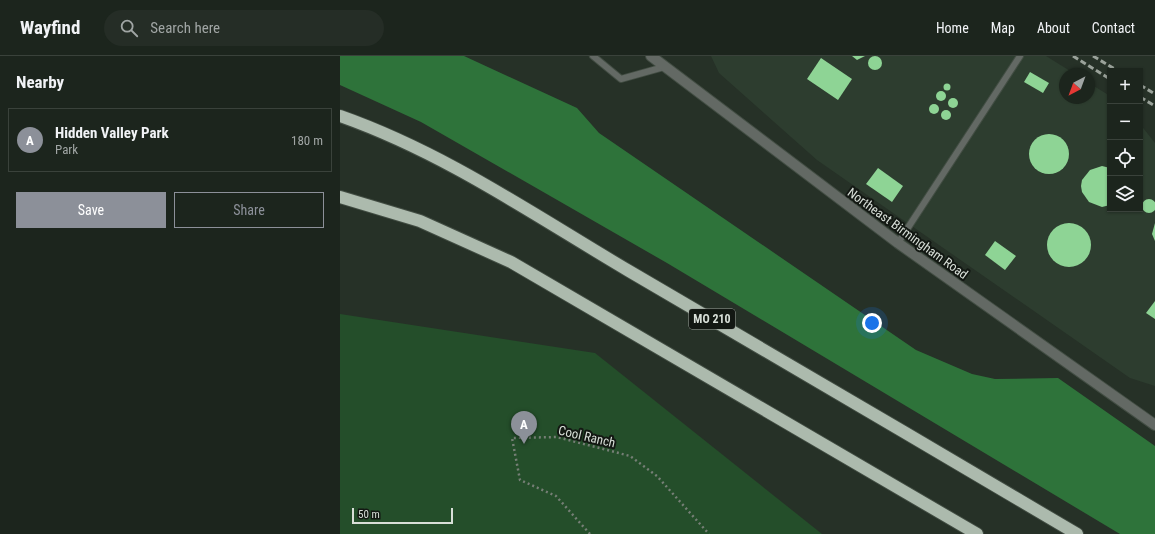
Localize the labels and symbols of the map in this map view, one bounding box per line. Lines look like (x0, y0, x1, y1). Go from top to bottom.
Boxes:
north arrow (1059, 68, 1095, 104)
street label: Northeast Birmingham Road (845, 185, 971, 282)
road number: MO 210 (689, 309, 735, 329)
your location (862, 313, 882, 333)
pin: A (511, 411, 537, 444)
street label: Cool Ranch (557, 423, 617, 450)
scale bar (352, 506, 453, 525)

